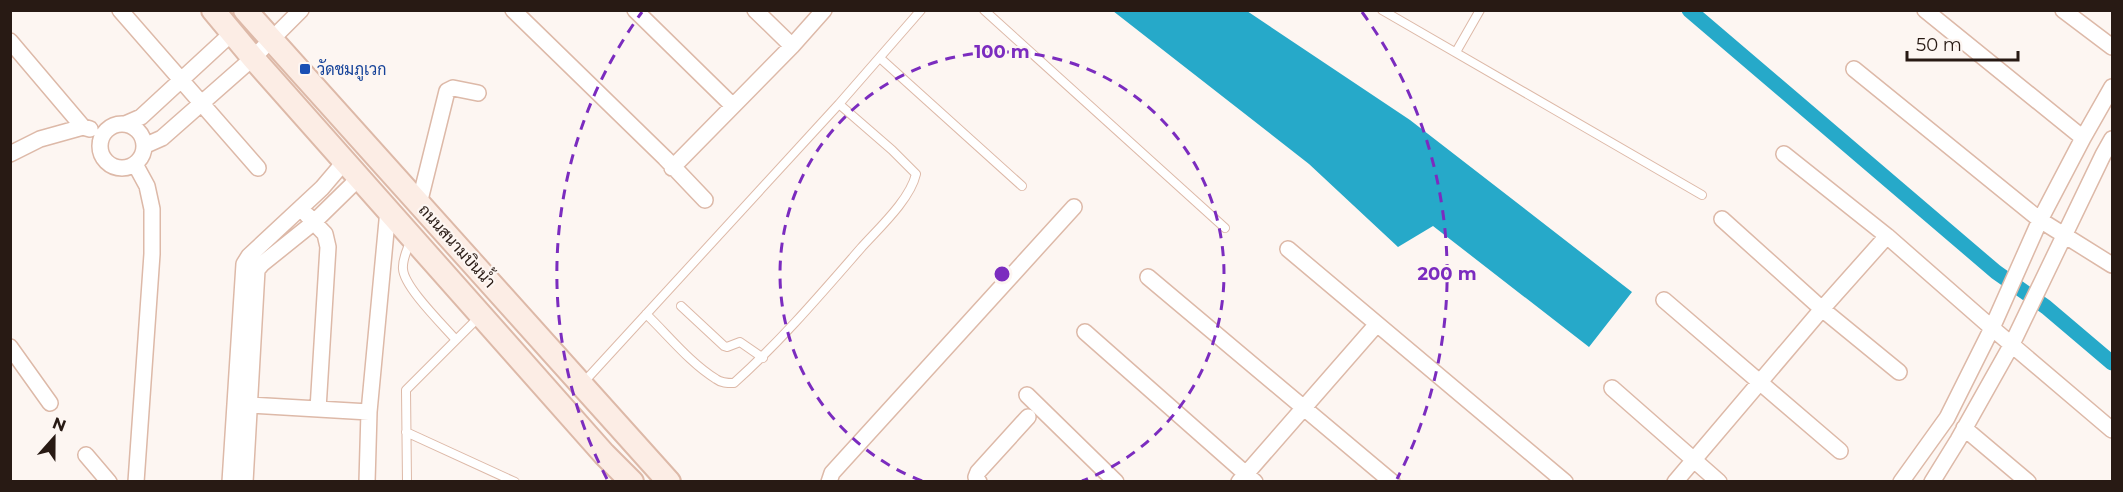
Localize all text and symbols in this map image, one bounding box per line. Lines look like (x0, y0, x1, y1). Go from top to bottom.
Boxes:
scale bar (1907, 24, 2018, 62)
text: 50 m (1916, 34, 1962, 56)
text: 100 m (974, 41, 1030, 63)
place label: วัดชมภูเวก (317, 59, 386, 81)
marker: วัดชมภูเวก (298, 62, 312, 76)
street label: ถนนสนามบินน้ำ (415, 197, 503, 291)
text: 200 m (1417, 263, 1477, 285)
centre of rings (992, 264, 1012, 284)
north arrow (24, 408, 84, 468)
text: N (50, 413, 69, 436)

